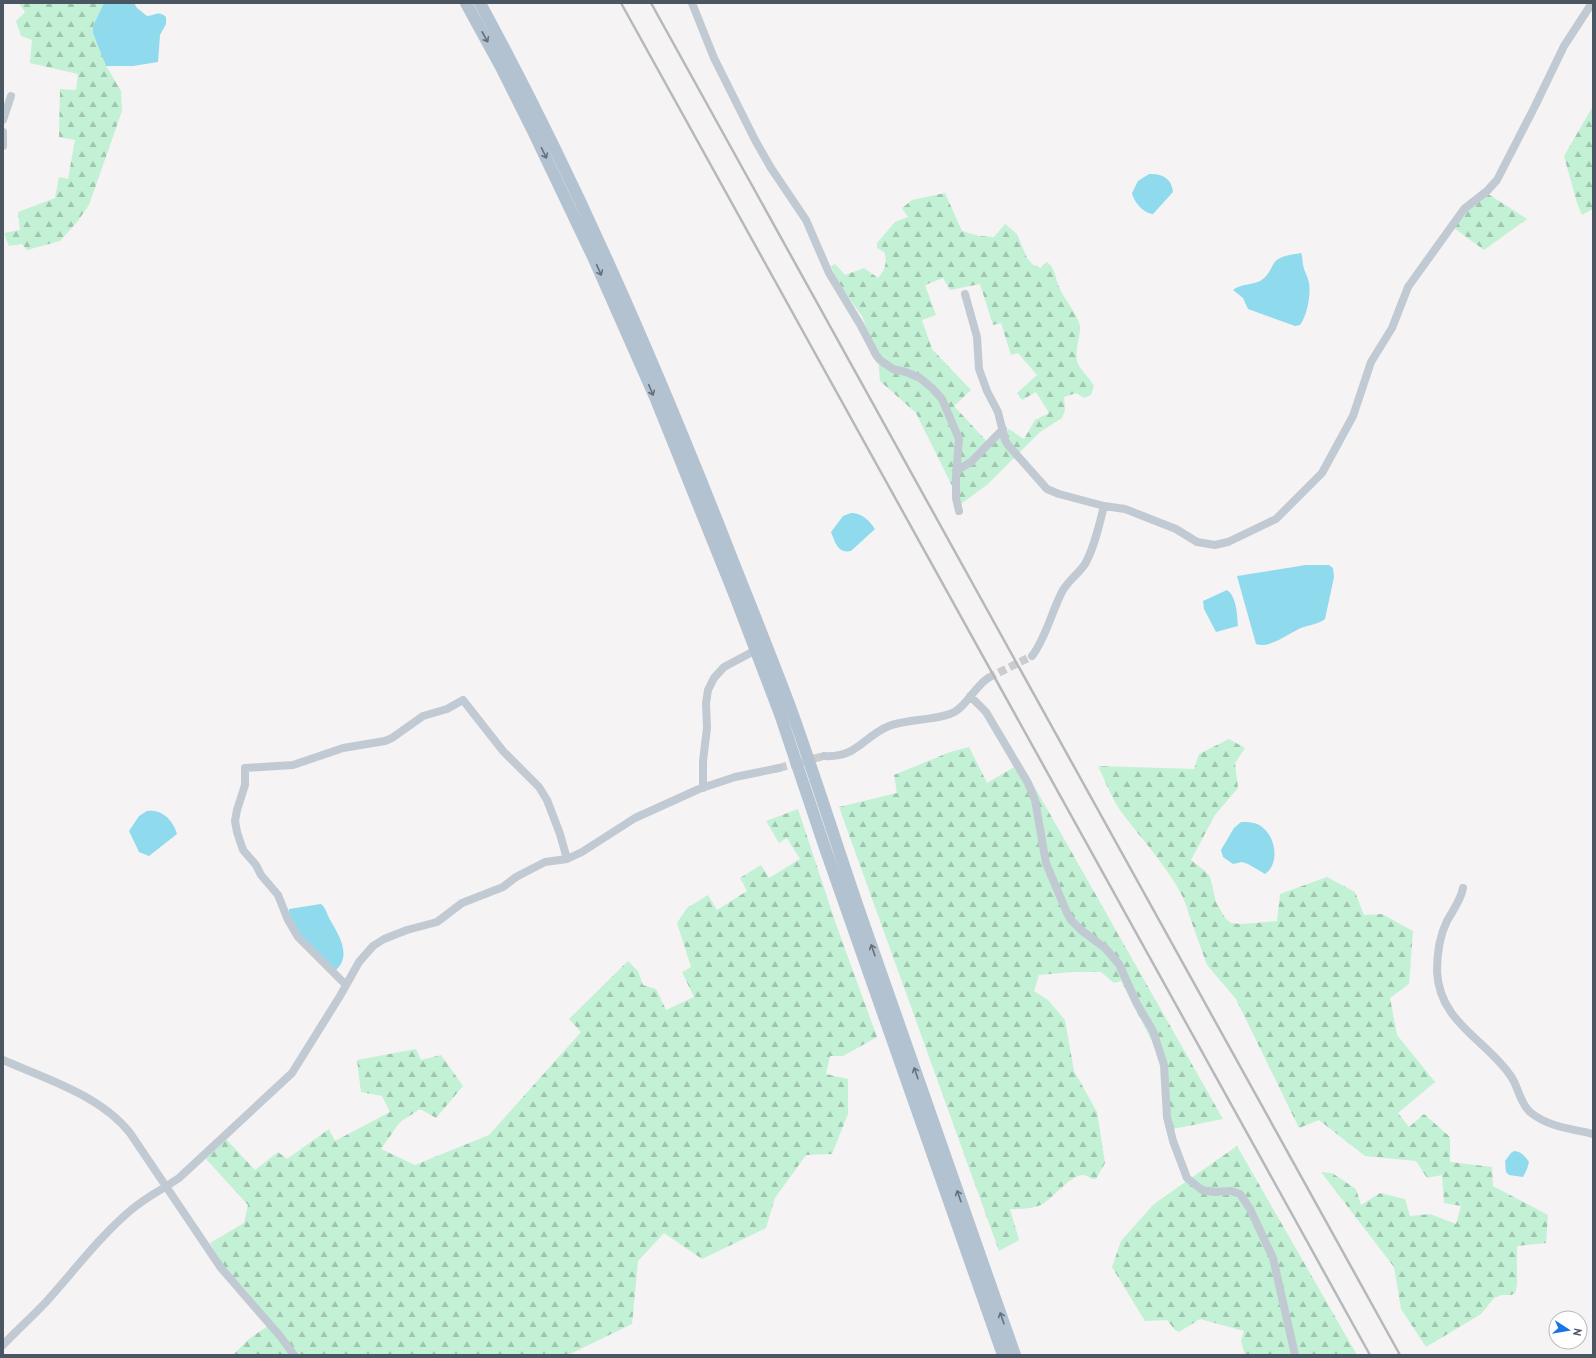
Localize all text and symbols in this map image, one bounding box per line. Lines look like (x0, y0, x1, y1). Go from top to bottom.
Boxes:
one-way arrow (481, 31, 489, 43)
one-way arrow (541, 147, 548, 159)
one-way arrow (596, 264, 603, 276)
one-way arrow (648, 383, 656, 395)
one-way arrow (869, 944, 876, 957)
one-way arrow (912, 1067, 919, 1080)
one-way arrow (955, 1189, 962, 1202)
north arrow (1548, 1310, 1588, 1350)
one-way arrow (998, 1313, 1006, 1325)
text: N (1570, 1327, 1585, 1337)

